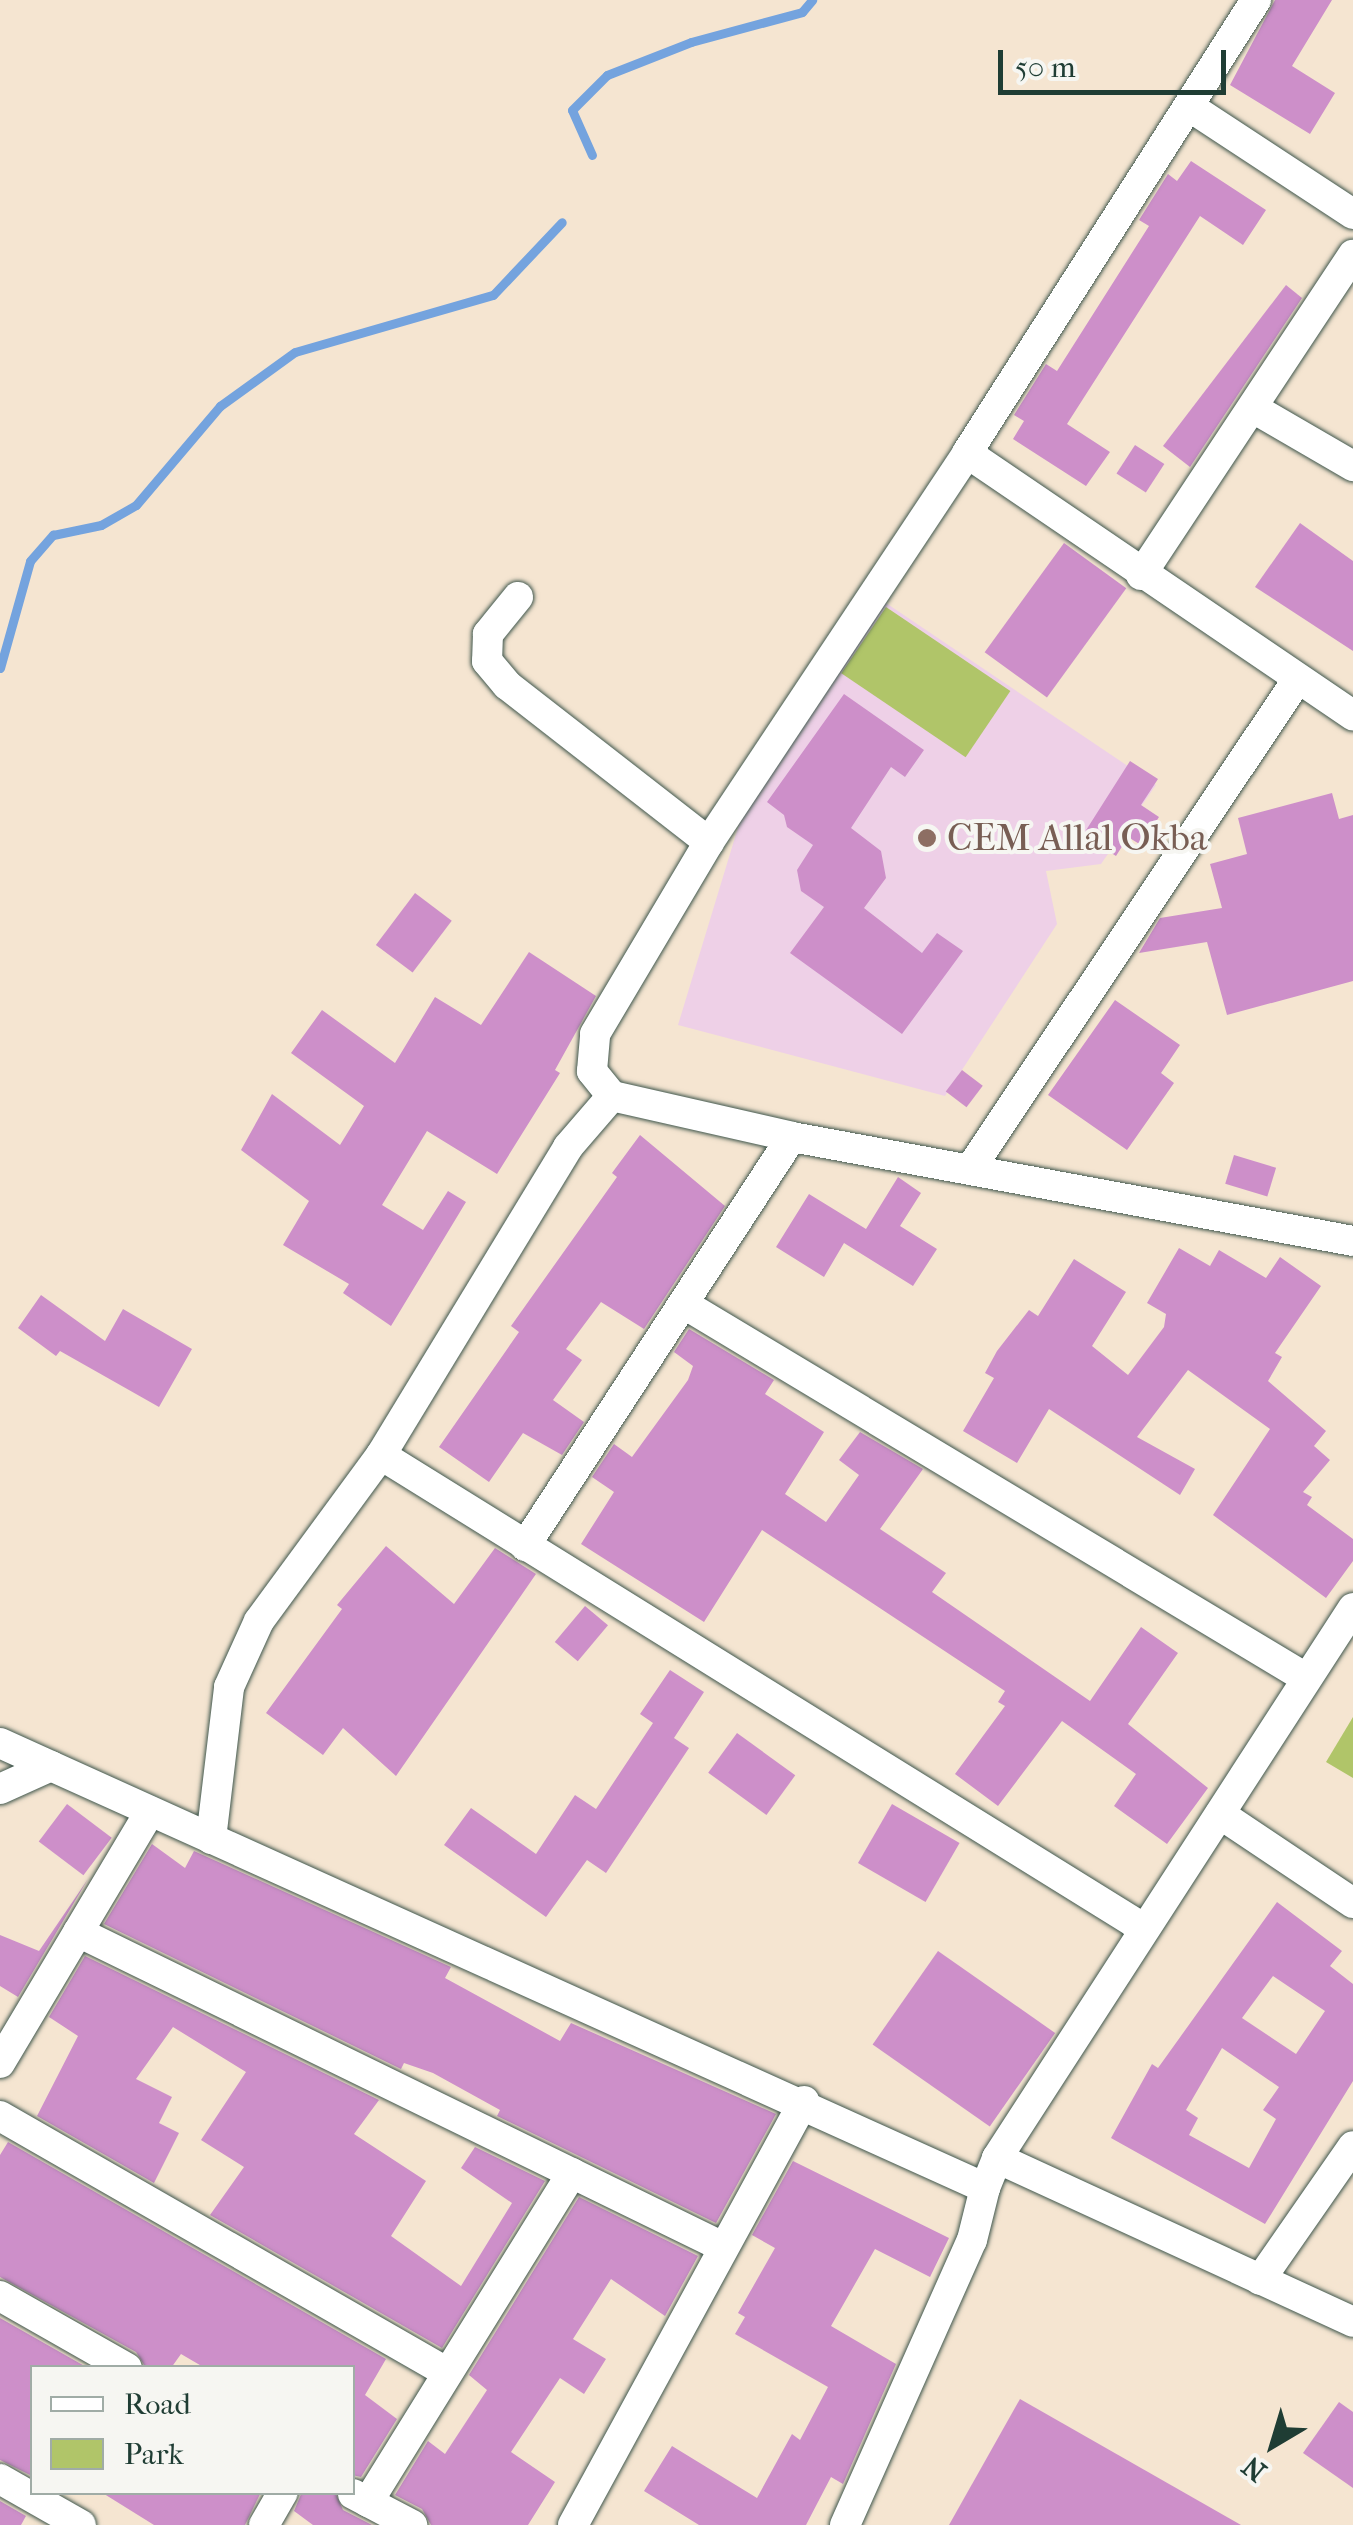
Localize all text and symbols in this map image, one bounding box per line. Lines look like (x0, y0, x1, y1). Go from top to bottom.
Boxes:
scale bar (1003, 30, 1230, 92)
text: 50 m (1015, 50, 1076, 85)
place label: CEM Allal Okba (947, 815, 1207, 861)
marker: CEM Allal Okba (916, 827, 938, 849)
legend (30, 2365, 355, 2495)
text: Road (124, 2387, 191, 2422)
north arrow (1223, 2395, 1323, 2495)
text: Park (124, 2437, 184, 2472)
text: N (1236, 2449, 1273, 2489)

